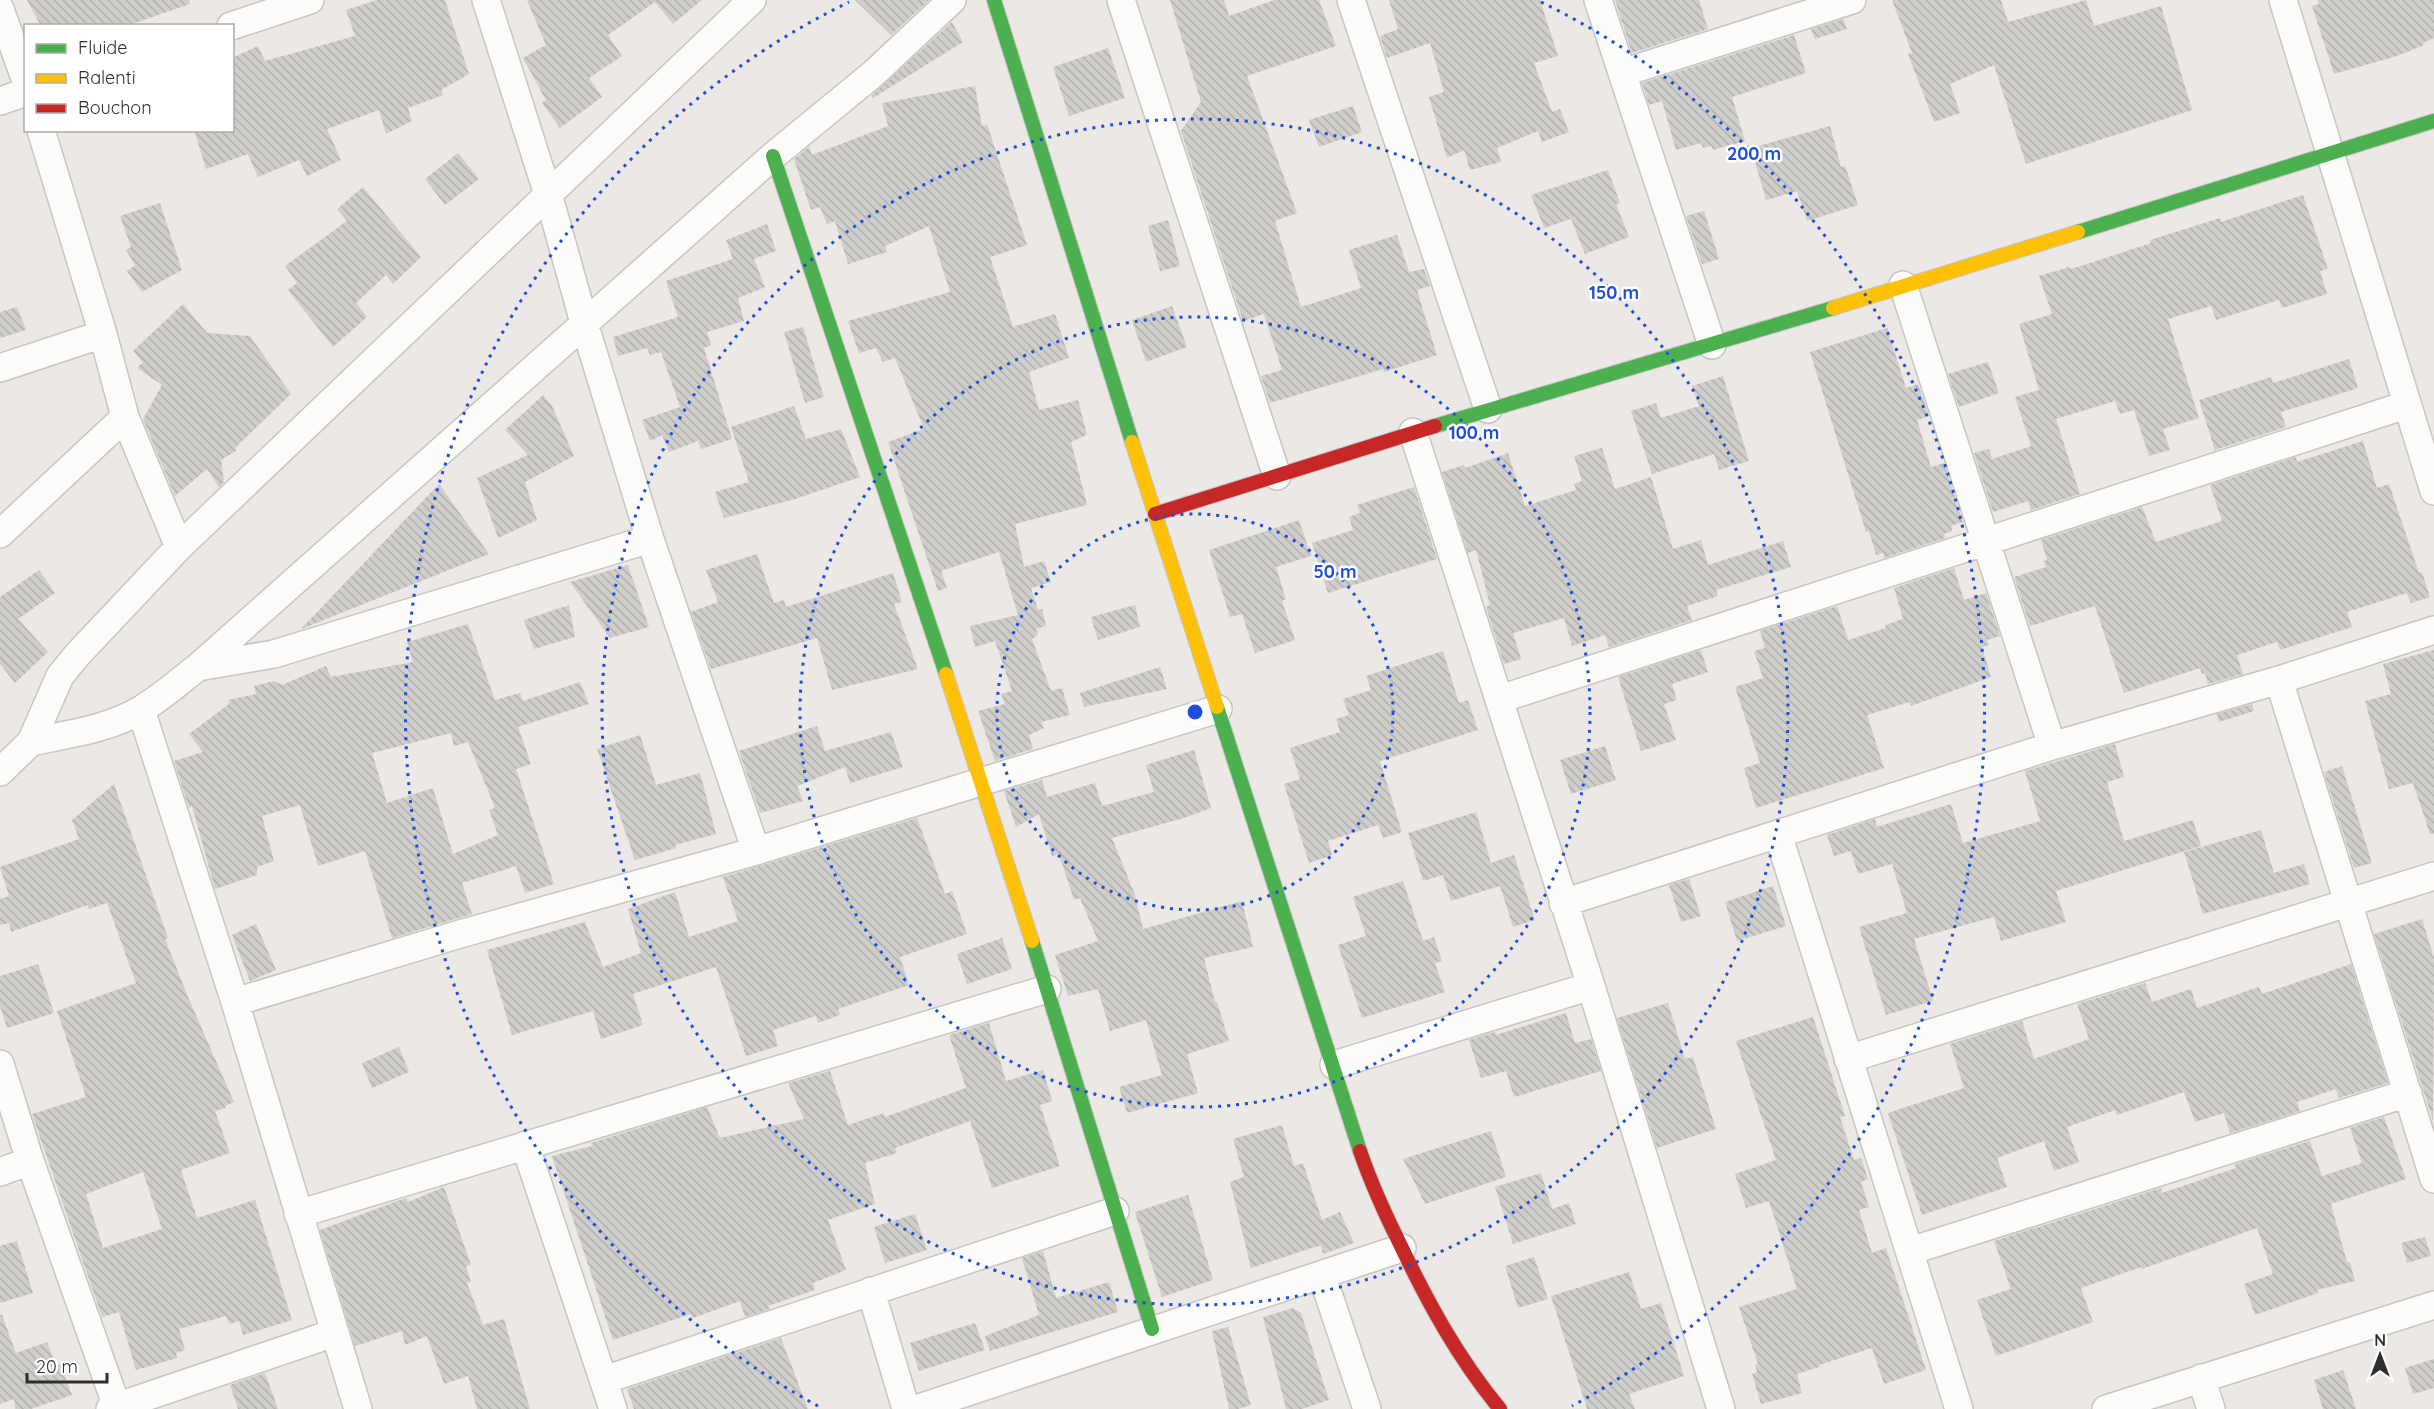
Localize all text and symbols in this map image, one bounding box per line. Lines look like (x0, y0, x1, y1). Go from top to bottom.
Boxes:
legend (24, 24, 234, 132)
text: Fluide (78, 36, 127, 59)
text: Ralenti (78, 66, 136, 89)
text: Bouchon (78, 96, 152, 119)
text: 200 m (1727, 142, 1781, 165)
text: 150 m (1589, 281, 1639, 304)
text: 100 m (1449, 421, 1499, 444)
text: 50 m (1313, 560, 1357, 583)
centre of rings (1185, 702, 1205, 722)
north arrow (2350, 1325, 2410, 1385)
text: N (2374, 1330, 2386, 1350)
scale bar (27, 1346, 106, 1384)
text: 20 m (36, 1355, 78, 1378)

